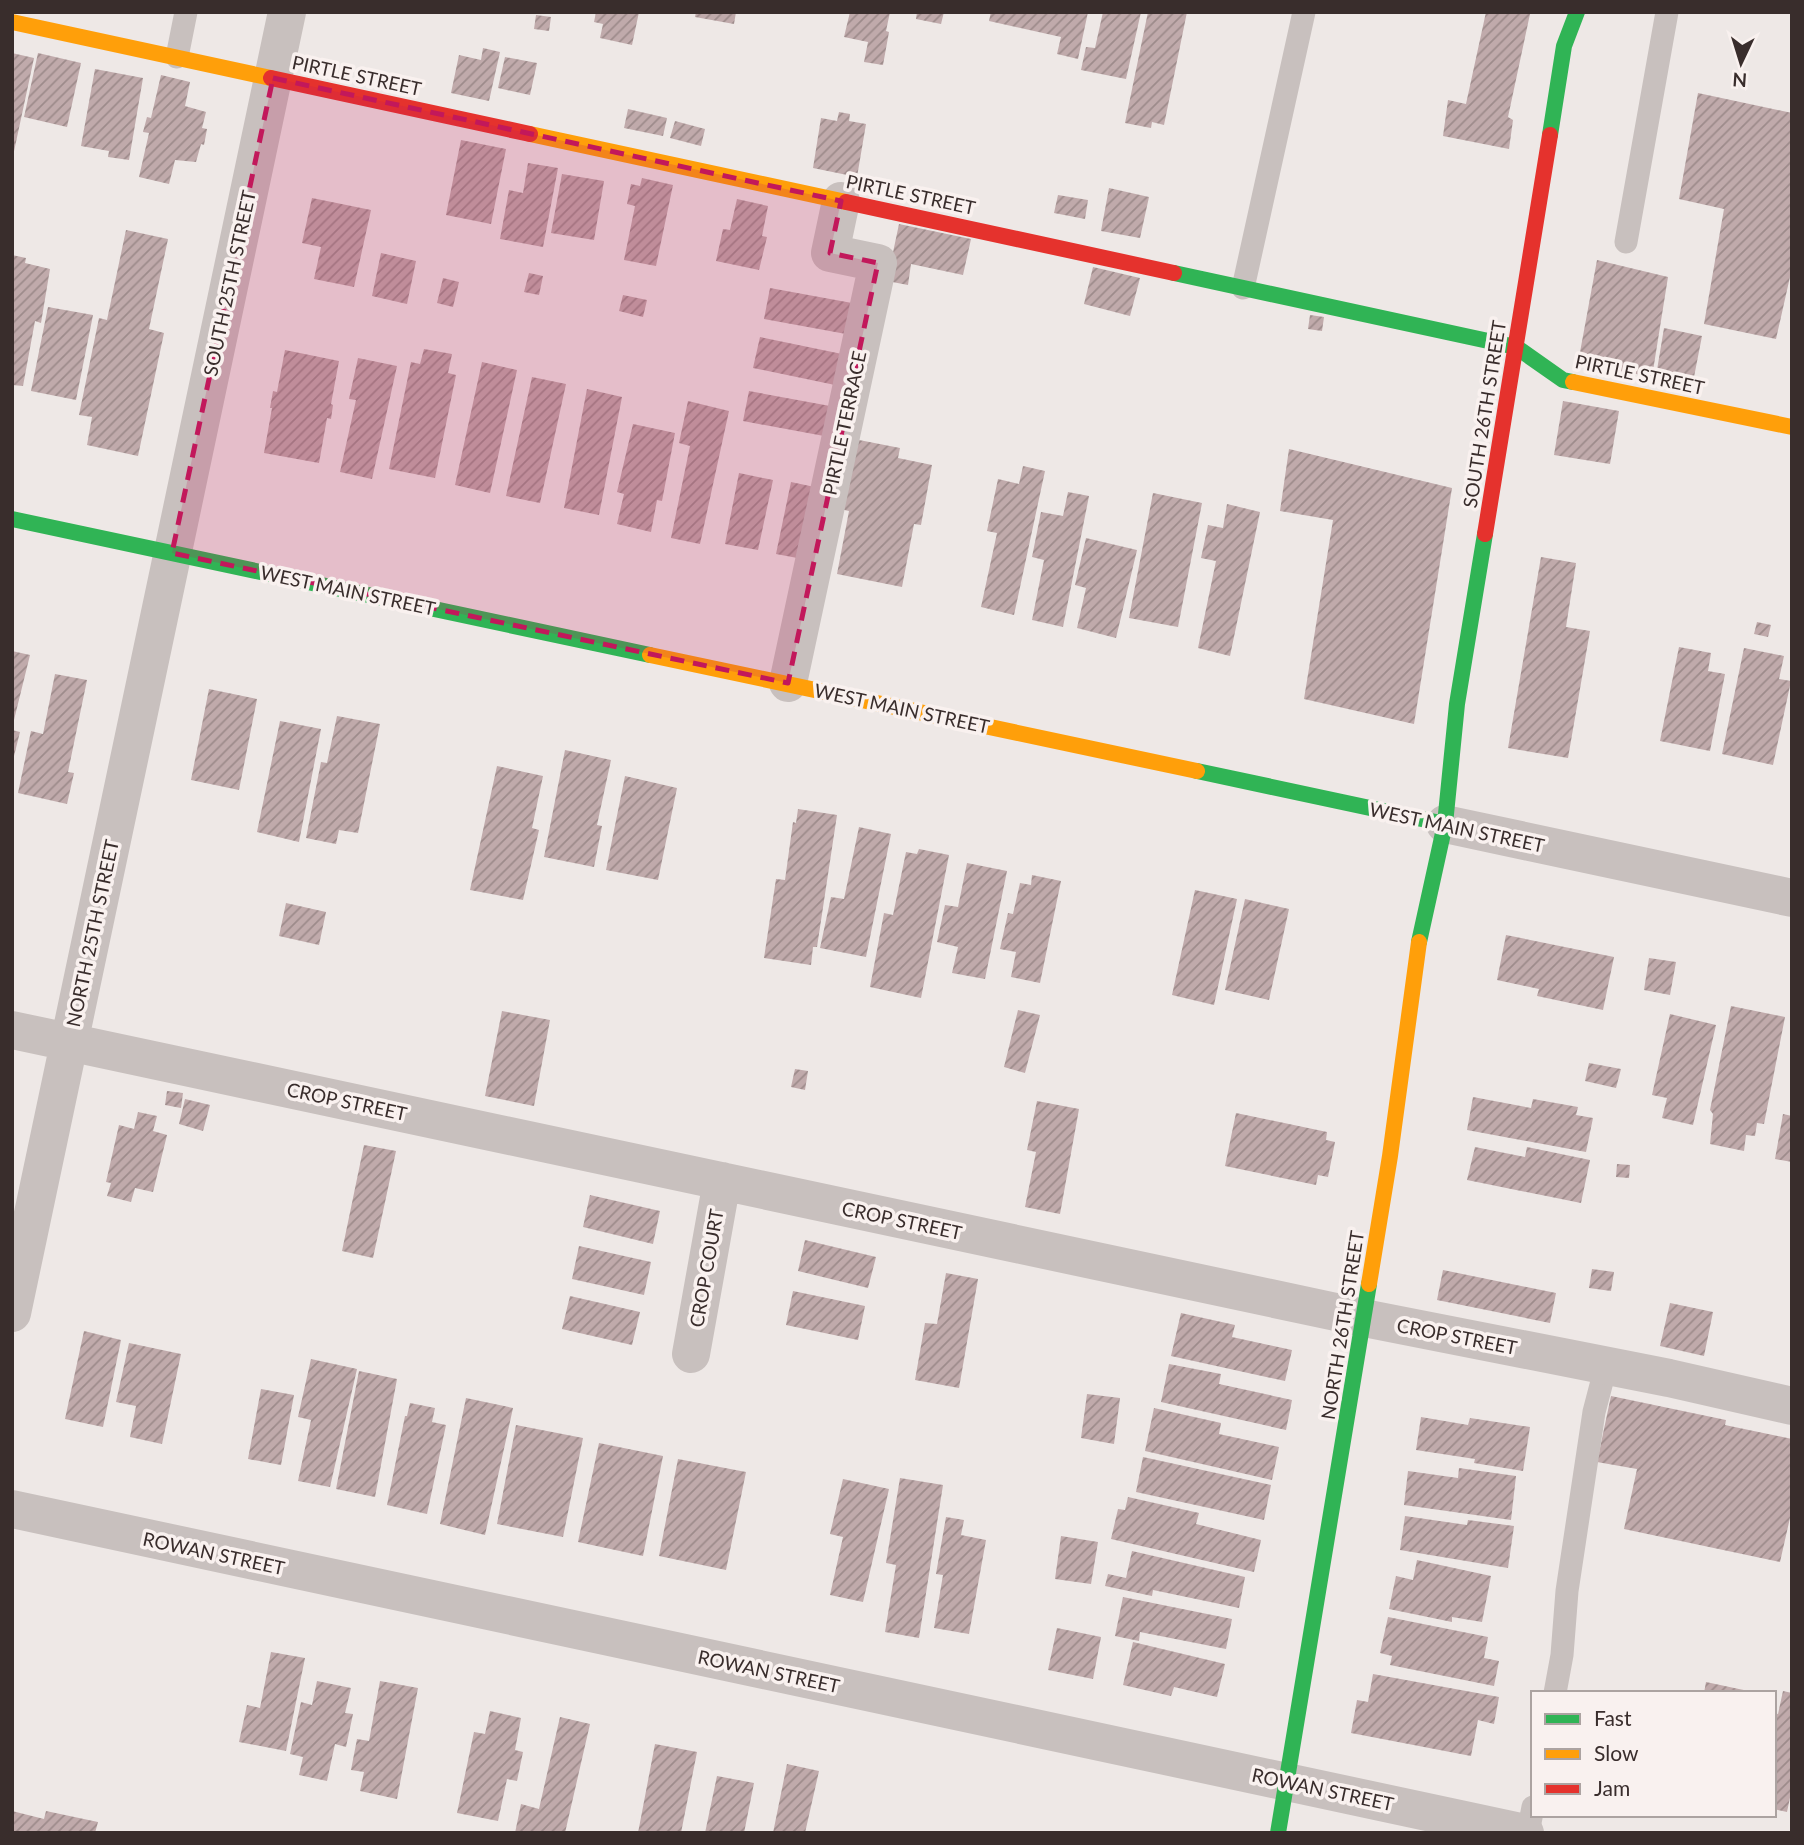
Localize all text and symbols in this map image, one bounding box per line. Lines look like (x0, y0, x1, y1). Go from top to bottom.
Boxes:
north arrow (1706, 28, 1776, 98)
street label: PIRTLE STREET (290, 50, 424, 100)
text: N (1732, 68, 1748, 92)
street label: PIRTLE STREET (844, 169, 978, 219)
street label: SOUTH 25TH STREET (198, 188, 260, 378)
street label: SOUTH 26TH STREET (1458, 319, 1510, 509)
street label: PIRTLE TERRACE (818, 349, 870, 497)
street label: PIRTLE STREET (1573, 349, 1707, 399)
street label: WEST MAIN STREET (258, 560, 438, 620)
street label: WEST MAIN STREET (812, 678, 992, 738)
street label: WEST MAIN STREET (1367, 797, 1547, 857)
street label: NORTH 25TH STREET (61, 837, 123, 1029)
street label: CROP STREET (285, 1077, 409, 1125)
street label: CROP STREET (840, 1196, 964, 1244)
street label: CROP COURT (684, 1207, 728, 1329)
street label: NORTH 26TH STREET (1316, 1229, 1368, 1421)
street label: CROP STREET (1395, 1313, 1519, 1359)
street label: ROWAN STREET (141, 1527, 287, 1579)
street label: ROWAN STREET (696, 1645, 842, 1697)
legend (1531, 1691, 1776, 1817)
text: Fast (1594, 1705, 1632, 1730)
text: Slow (1594, 1740, 1639, 1765)
street label: ROWAN STREET (1250, 1763, 1396, 1815)
text: Jam (1594, 1775, 1630, 1800)

